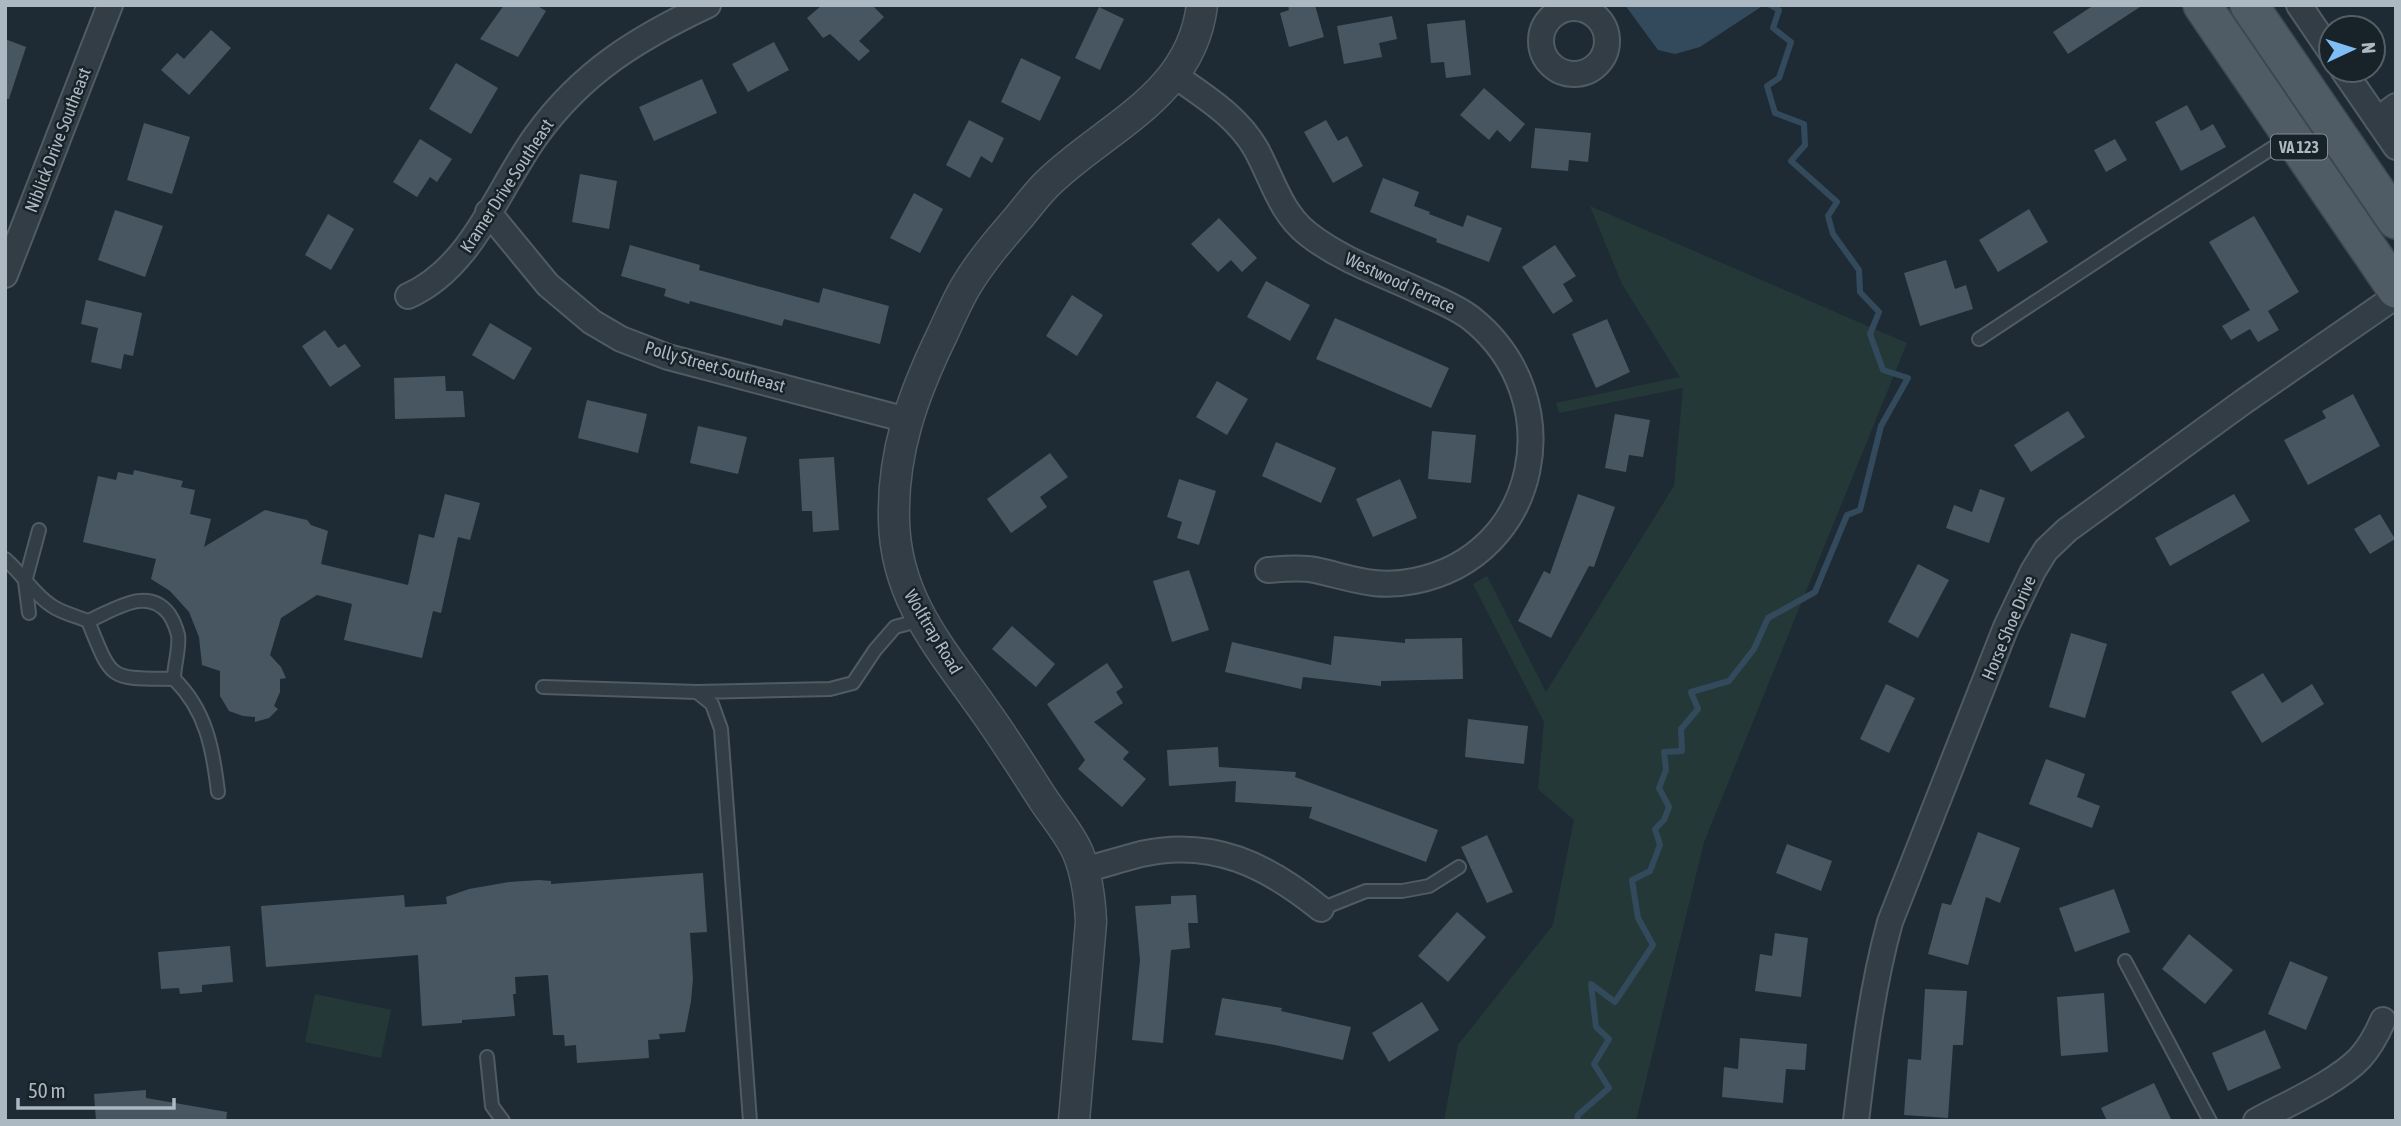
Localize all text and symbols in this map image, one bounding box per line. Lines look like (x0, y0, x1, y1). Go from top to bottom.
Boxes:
north arrow (2317, 14, 2387, 84)
text: N (2358, 41, 2380, 54)
street label: Niblick Drive Southeast (20, 64, 95, 215)
street label: Kramer Drive Southeast (456, 115, 558, 257)
road number: VA 123 (2271, 134, 2327, 160)
street label: Westwood Terrace (1342, 248, 1459, 317)
street label: Polly Street Southeast (643, 336, 788, 397)
street label: Horse Shoe Drive (1977, 572, 2040, 683)
street label: Wolftrap Road (900, 586, 967, 678)
scale bar (18, 1066, 173, 1110)
text: 50 m (28, 1078, 66, 1102)

